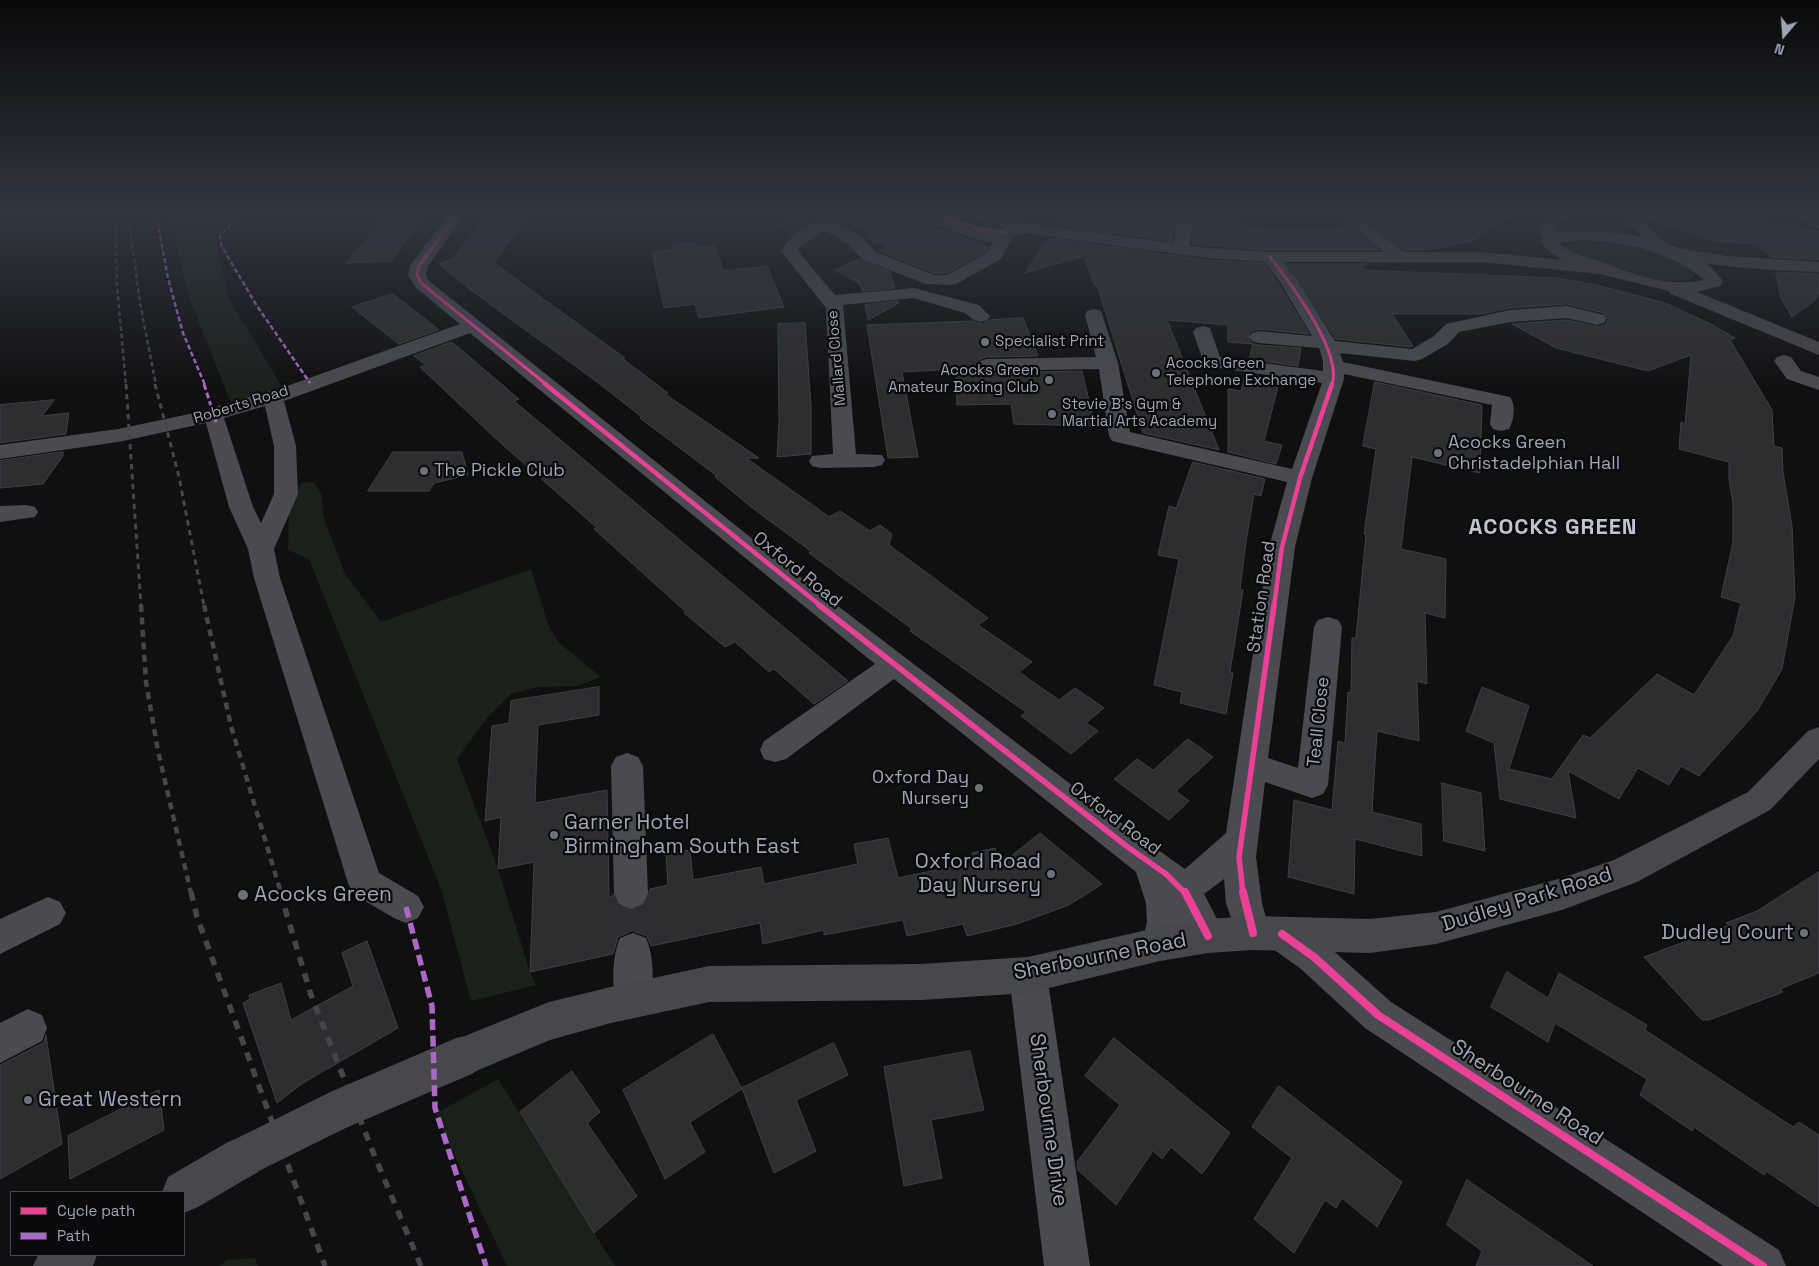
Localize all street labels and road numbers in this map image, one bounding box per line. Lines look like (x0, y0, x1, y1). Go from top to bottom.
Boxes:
street label: Mallard Close (824, 309, 850, 407)
street label: Roberts Road (191, 382, 291, 428)
street label: Oxford Road (748, 528, 846, 612)
street label: Station Road (1243, 540, 1281, 654)
street label: Teall Close (1304, 676, 1334, 768)
street label: Oxford Road (1065, 778, 1165, 860)
street label: Dudley Park Road (1439, 862, 1615, 938)
street label: Sherbourne Road (1011, 928, 1189, 986)
street label: Sherbourne Drive (1023, 1032, 1073, 1208)
street label: Sherbourne Road (1446, 1035, 1608, 1151)

